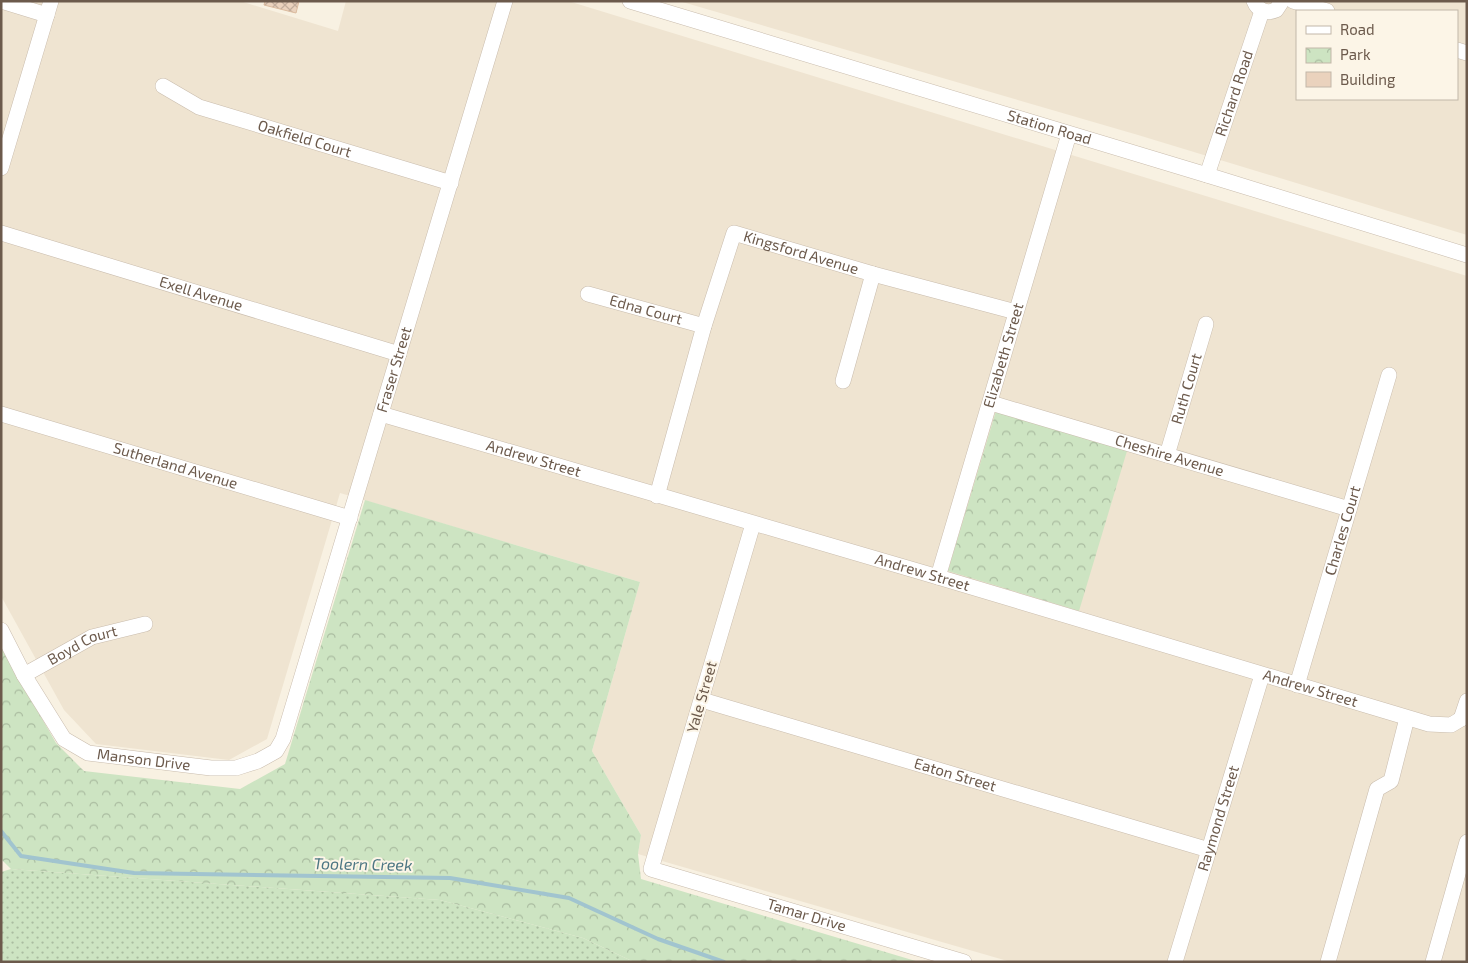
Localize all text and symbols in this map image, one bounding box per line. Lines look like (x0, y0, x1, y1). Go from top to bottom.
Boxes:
legend (1296, 10, 1458, 100)
text: Road (1340, 20, 1375, 38)
text: Park (1340, 45, 1371, 63)
street label: Richard Road (1211, 48, 1256, 139)
text: Building (1340, 70, 1396, 88)
street label: Station Road (1005, 105, 1094, 148)
street label: Oakfield Court (256, 115, 354, 161)
street label: Kingsford Avenue (742, 226, 861, 277)
street label: Exell Avenue (157, 272, 245, 314)
street label: Edna Court (608, 290, 685, 328)
street label: Elizabeth Street (979, 300, 1027, 410)
street label: Fraser Street (372, 324, 415, 414)
street label: Ruth Court (1167, 351, 1205, 426)
street label: Cheshire Avenue (1113, 430, 1226, 479)
street label: Andrew Street (484, 435, 584, 480)
street label: Sutherland Avenue (111, 438, 240, 492)
street label: Charles Court (1320, 483, 1364, 577)
street label: Andrew Street (873, 549, 972, 594)
street label: Boyd Court (44, 621, 119, 668)
street label: Yale Street (682, 659, 720, 735)
street label: Andrew Street (1261, 665, 1360, 710)
street label: Manson Drive (96, 744, 192, 773)
street label: Eaton Street (912, 753, 999, 795)
street label: Raymond Street (1193, 763, 1242, 873)
water label: Toolern Creek (313, 853, 413, 874)
street label: Tamar Drive (765, 894, 849, 935)

